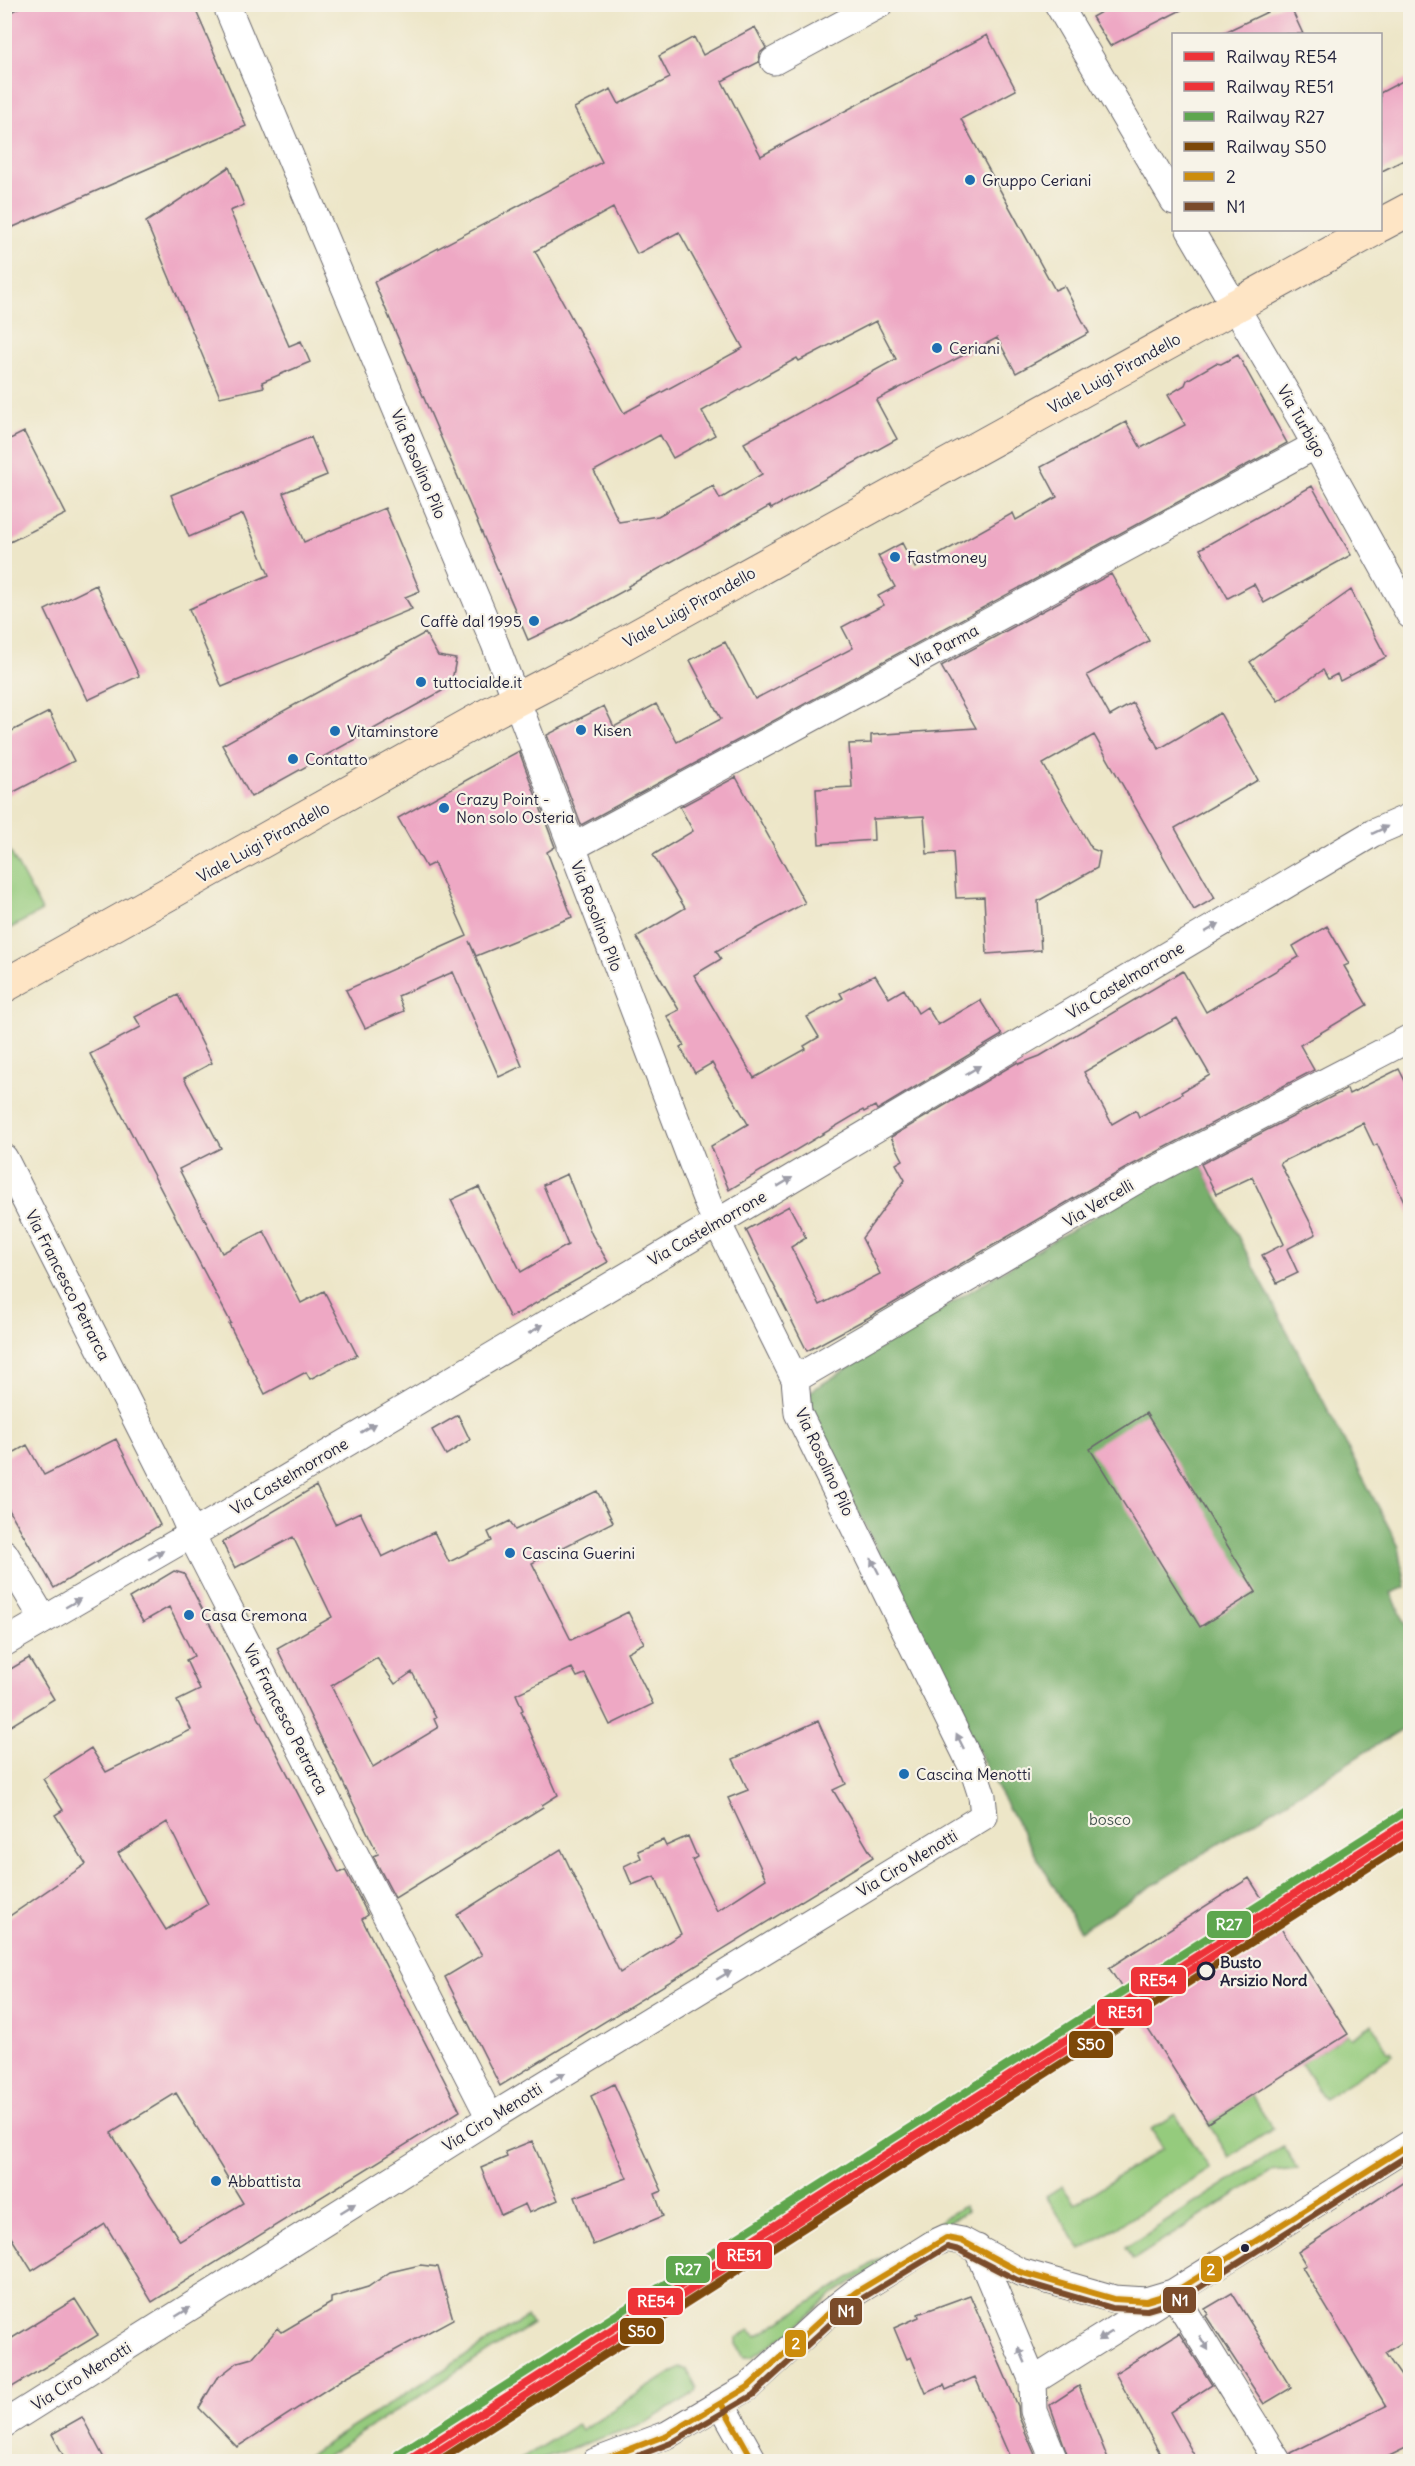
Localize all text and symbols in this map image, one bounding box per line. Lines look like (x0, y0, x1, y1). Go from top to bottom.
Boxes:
legend (1172, 33, 1382, 231)
text: Railway RE54 (1226, 45, 1337, 68)
text: Railway RE51 (1226, 75, 1334, 98)
text: Railway R27 (1226, 105, 1325, 128)
text: Railway S50 (1226, 135, 1327, 158)
text: 2 (1226, 165, 1236, 188)
place label: Gruppo Ceriani (982, 170, 1091, 190)
marker: Gruppo Ceriani (963, 173, 977, 187)
text: N1 (1226, 195, 1246, 218)
street label: Viale Luigi Pirandello (1044, 328, 1184, 418)
place label: Ceriani (949, 338, 1000, 358)
marker: Ceriani (930, 341, 944, 355)
street label: Via Turbigo (1273, 381, 1331, 461)
street label: Via Rosolino Pilo (387, 406, 451, 522)
place label: Fastmoney (907, 547, 987, 567)
marker: Fastmoney (888, 550, 902, 564)
street label: Viale Luigi Pirandello (619, 562, 759, 652)
place label: Caffè dal 1995 (420, 611, 522, 631)
marker: Caffè dal 1995 (527, 614, 541, 628)
street label: Via Parma (906, 620, 982, 672)
place label: tuttocialde.it (433, 672, 523, 692)
marker: tuttocialde.it (414, 675, 428, 689)
place label: Kisen (593, 720, 632, 740)
place label: Vitaminstore (347, 721, 438, 741)
marker: Kisen (574, 723, 588, 737)
marker: Vitaminstore (328, 724, 342, 738)
place label: Contatto (305, 749, 368, 769)
marker: Contatto (286, 752, 300, 766)
place label: Crazy Point - Non solo Osteria (456, 789, 574, 827)
street label: Viale Luigi Pirandello (193, 797, 333, 887)
marker: Crazy Point - Non solo Osteria (437, 801, 451, 815)
one-way arrow (1371, 825, 1389, 835)
street label: Via Rosolino Pilo (567, 858, 627, 974)
one-way arrow (1204, 923, 1221, 933)
street label: Via Castelmorrone (1063, 937, 1187, 1023)
one-way arrow (965, 1065, 982, 1075)
street label: Via Vercelli (1059, 1175, 1137, 1231)
one-way arrow (777, 1177, 793, 1188)
street label: Via Castelmorrone (644, 1186, 770, 1270)
street label: Via Francesco Petrarca (21, 1206, 115, 1364)
one-way arrow (528, 1323, 544, 1334)
street label: Via Rosolino Pilo (791, 1405, 859, 1519)
one-way arrow (360, 1423, 376, 1434)
street label: Via Castelmorrone (227, 1433, 351, 1519)
place label: Cascina Guerini (522, 1543, 635, 1563)
marker: Cascina Guerini (503, 1546, 517, 1560)
one-way arrow (148, 1549, 164, 1560)
one-way arrow (870, 1557, 880, 1575)
one-way arrow (65, 1598, 82, 1608)
place label: Casa Cremona (201, 1605, 307, 1625)
marker: Casa Cremona (182, 1608, 196, 1622)
street label: Via Francesco Petrarca (239, 1640, 333, 1798)
one-way arrow (955, 1733, 965, 1750)
place label: Cascina Menotti (916, 1764, 1031, 1784)
marker: Cascina Menotti (897, 1767, 911, 1781)
park label: bosco (1089, 1809, 1131, 1829)
street label: Via Ciro Menotti (853, 1825, 961, 1901)
line badge: R27 (1206, 1910, 1252, 1939)
text: R27 (1216, 1914, 1243, 1934)
place label: Busto Arsizio Nord (1220, 1952, 1308, 1990)
marker: Busto Arsizio Nord (1197, 1962, 1215, 1980)
line badge: RE54 (1130, 1966, 1187, 1995)
one-way arrow (716, 1970, 732, 1981)
text: RE54 (1139, 1970, 1177, 1990)
line badge: RE51 (1096, 1998, 1153, 2027)
text: RE51 (1107, 2002, 1143, 2022)
line badge: S50 (1068, 2030, 1114, 2059)
text: S50 (1077, 2034, 1105, 2054)
one-way arrow (549, 2071, 566, 2082)
street label: Via Ciro Menotti (438, 2078, 546, 2156)
place label: Abbattista (228, 2171, 301, 2191)
marker: Abbattista (209, 2174, 223, 2188)
one-way arrow (340, 2203, 356, 2214)
line badge: RE51 (716, 2241, 773, 2270)
unlabelled marker (1239, 2242, 1251, 2254)
text: RE51 (726, 2245, 762, 2265)
line badge: R27 (665, 2255, 711, 2284)
line badge: 2 (1200, 2255, 1223, 2283)
text: R27 (675, 2259, 702, 2279)
text: 2 (1207, 2259, 1216, 2279)
line badge: N1 (1162, 2286, 1197, 2314)
line badge: RE54 (627, 2287, 684, 2316)
text: N1 (1171, 2290, 1189, 2310)
text: RE54 (637, 2291, 675, 2311)
line badge: N1 (829, 2297, 863, 2326)
text: N1 (837, 2301, 855, 2321)
one-way arrow (174, 2306, 190, 2318)
line badge: S50 (619, 2317, 665, 2345)
text: S50 (628, 2321, 656, 2341)
line badge: 2 (784, 2329, 807, 2358)
one-way arrow (1097, 2330, 1113, 2341)
text: 2 (792, 2333, 801, 2353)
one-way arrow (1198, 2335, 1209, 2351)
street label: Via Ciro Menotti (27, 2337, 135, 2415)
one-way arrow (1017, 2345, 1027, 2363)

